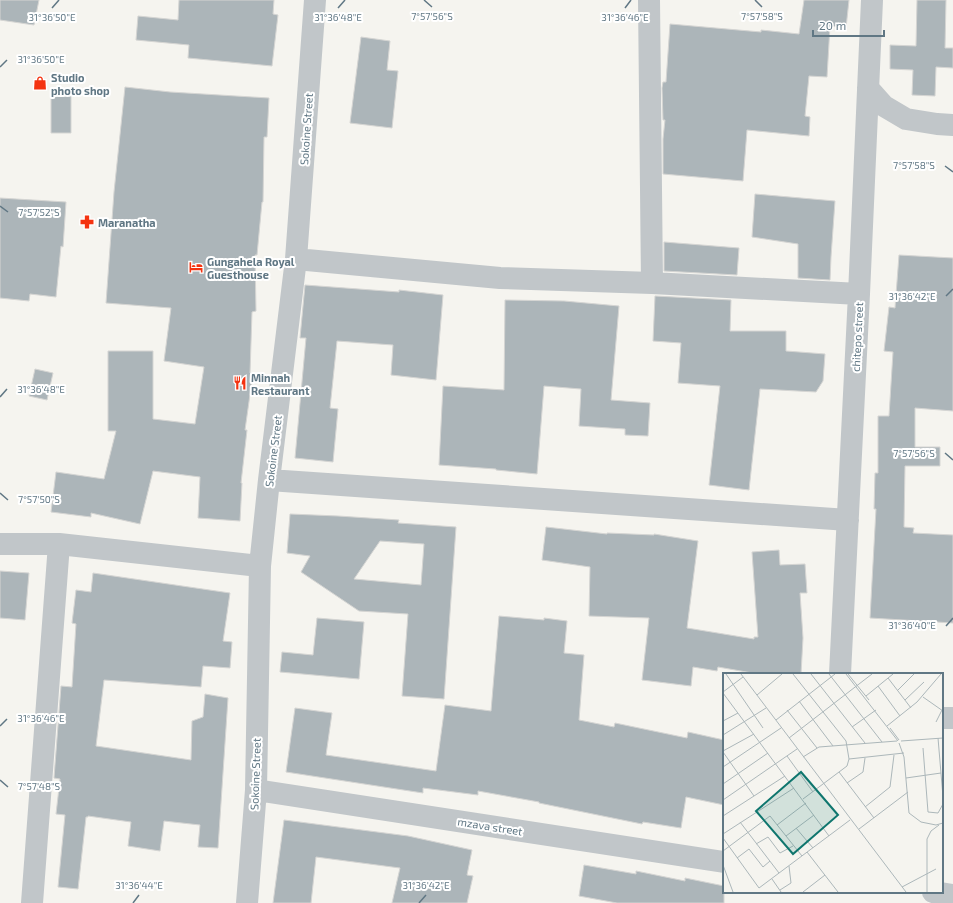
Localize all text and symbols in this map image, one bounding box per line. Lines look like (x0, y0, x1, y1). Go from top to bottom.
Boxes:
text: 7°57'56"S (411, 10, 453, 22)
text: 7°57'58"S (741, 10, 783, 22)
text: 31°36'50"E (28, 11, 76, 23)
text: 31°36'48"E (314, 11, 362, 23)
text: 31°36'46"E (601, 11, 649, 23)
scale bar (813, 12, 884, 38)
text: 20 m (819, 18, 846, 32)
text: 31°36'50"E (17, 53, 65, 65)
place label: Studio photo shop (51, 71, 110, 97)
shop icon: Studio photo shop (32, 75, 48, 91)
street label: Sokoine Street (297, 93, 315, 165)
text: 7°57'58"S (893, 159, 935, 171)
text: 7°57'52"S (18, 206, 60, 218)
pharmacy icon: Maranatha (79, 214, 95, 230)
place label: Maranatha (98, 216, 156, 229)
place label: Gungahela Royal Guesthouse (207, 255, 295, 281)
hotel icon: Gungahela Royal Guesthouse (188, 259, 204, 275)
text: 31°36'42"E (888, 290, 936, 302)
street label: chitepo street (849, 302, 865, 372)
place label: Minnah Restaurant (251, 371, 310, 397)
restaurant icon: Minnah Restaurant (232, 375, 248, 391)
text: 31°36'48"E (17, 383, 65, 395)
street label: Sokoine Street (262, 414, 284, 488)
text: 7°57'56"S (893, 447, 935, 459)
text: 7°57'50"S (18, 493, 60, 505)
text: 31°36'40"E (888, 619, 936, 631)
inset map (723, 673, 943, 893)
text: 31°36'46"E (17, 712, 65, 724)
street label: Sokoine Street (247, 738, 263, 810)
text: 7°57'48"S (18, 780, 61, 792)
street label: mzava street (457, 814, 523, 838)
text: 31°36'44"E (115, 879, 163, 891)
text: 31°36'42"E (402, 879, 450, 891)

